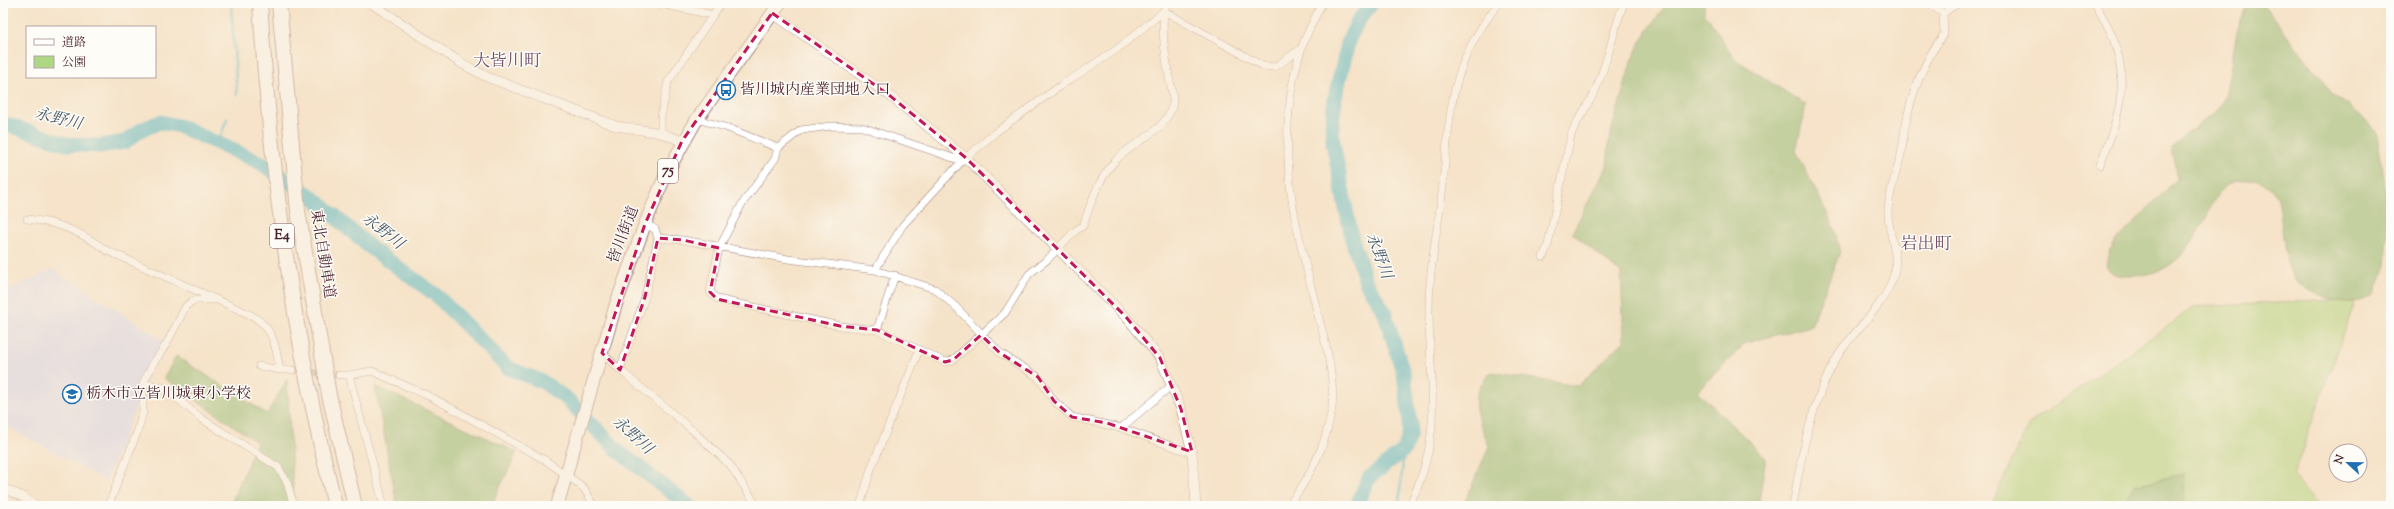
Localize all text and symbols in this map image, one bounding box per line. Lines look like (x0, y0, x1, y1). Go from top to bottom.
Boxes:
legend (26, 26, 156, 78)
text: 道路 (62, 34, 86, 52)
district label: 大皆川町 (473, 50, 541, 74)
text: 公園 (62, 54, 86, 72)
bus stop icon: 皆川城内産業団地入口 (715, 79, 737, 101)
place label: 皆川城内産業団地入口 (740, 80, 890, 101)
water label: 永野川 (32, 103, 86, 137)
road number: 75 (658, 159, 678, 183)
street label: 皆川街道 (603, 203, 645, 267)
street label: 東北自動車道 (305, 208, 339, 300)
water label: 永野川 (356, 208, 410, 257)
road number: E4 (270, 224, 294, 248)
water label: 永野川 (1359, 230, 1398, 284)
district label: 岩出町 (1901, 233, 1952, 257)
school or university icon: 栃木市立皆川城東小学校 (61, 383, 83, 405)
place label: 栃木市立皆川城東小学校 (86, 384, 251, 405)
water label: 永野川 (606, 411, 659, 462)
north arrow (2328, 443, 2368, 483)
text: N (2330, 452, 2349, 468)

